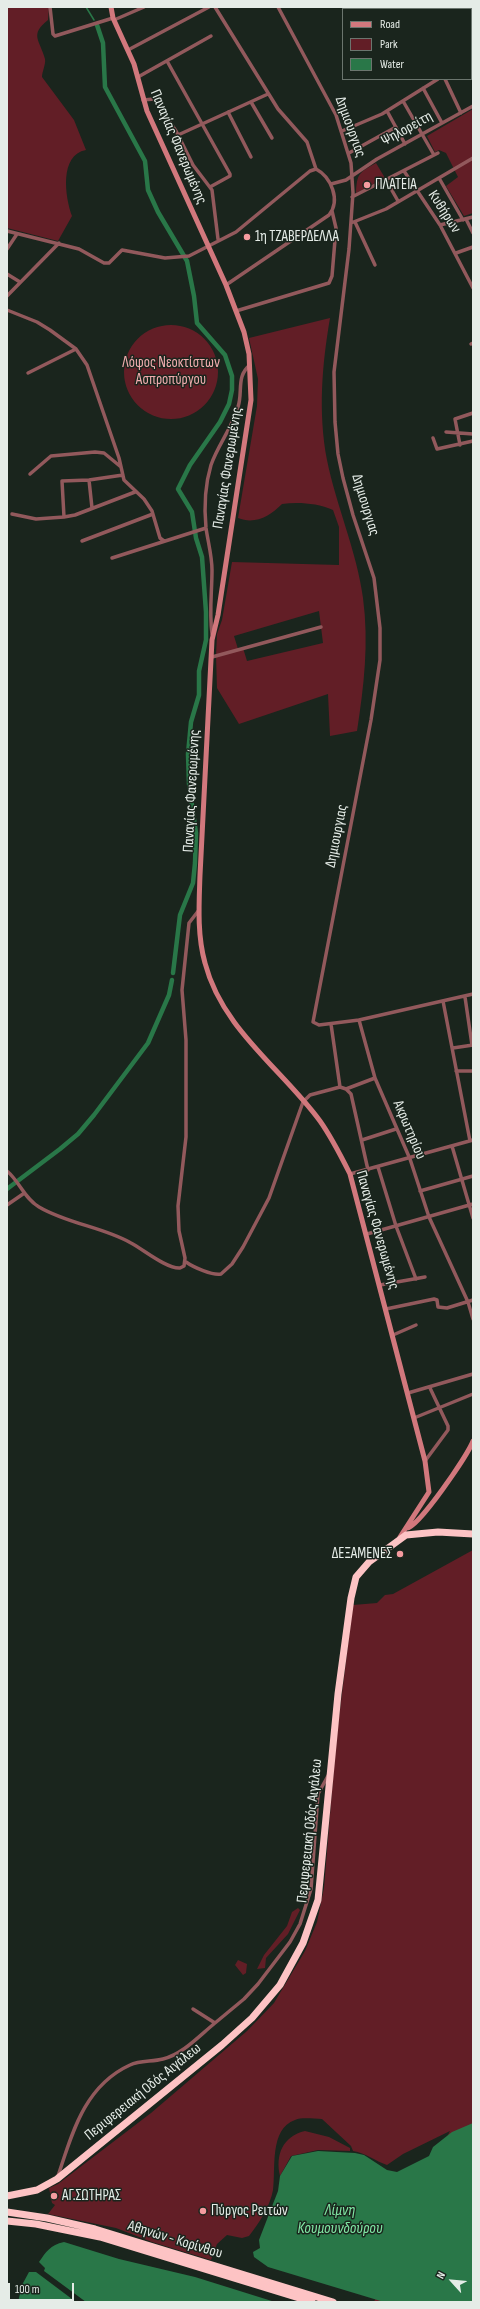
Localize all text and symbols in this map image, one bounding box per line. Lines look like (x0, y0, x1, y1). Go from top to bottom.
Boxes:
legend (342, 8, 472, 80)
text: Road (380, 17, 400, 32)
text: Park (380, 37, 398, 52)
text: Water (380, 57, 404, 72)
street label: Παναγίας Φανερωμένης (146, 87, 210, 207)
street label: Δημιουργιας (331, 94, 369, 160)
street label: Ψηλορείτη (378, 108, 436, 150)
place label: ΠΛΑΤΕΙΑ (375, 176, 417, 194)
marker: ΠΛΑΤΕΙΑ (362, 180, 372, 190)
street label: Κυθήρων (424, 187, 464, 237)
place label: 1η ΤΖΑΒΕΡΔΕΛΛΑ (255, 228, 339, 246)
marker: 1η ΤΖΑΒΕΡΔΕΛΛΑ (242, 232, 252, 242)
park label: Λόφος Νεοκτίστων Ασπροπύργου (122, 354, 220, 389)
street label: Παναγίας Φανερωμένης (210, 406, 246, 530)
street label: Δημιουργιας (347, 472, 383, 538)
street label: Παναγίας Φανερωμένης (180, 729, 204, 853)
street label: Δημιουργιας (322, 803, 352, 869)
street label: Ακρωτηρίου (389, 1098, 429, 1162)
street label: Παναγίας Φανερωμένης (351, 1168, 403, 1292)
place label: ΔΕΞΑΜΕΝΕΣ (332, 1545, 392, 1563)
marker: ΔΕΞΑΜΕΝΕΣ (395, 1549, 405, 1559)
street label: Περιφερειακή Οδός Αιγάλεω (293, 1758, 327, 1904)
street label: Περιφερειακή Οδός Αιγάλεω (81, 2039, 205, 2145)
place label: ΑΓ.ΣΩΤΗΡΑΣ (62, 2187, 121, 2205)
marker: ΑΓ.ΣΩΤΗΡΑΣ (49, 2191, 59, 2201)
water label: Λίμνη Κουμουνδούρου (297, 2201, 383, 2239)
place label: Πύργος Ρειτών (211, 2202, 288, 2220)
marker: Πύργος Ρειτών (198, 2206, 208, 2216)
street label: Αθηνών - Κορίνθου (126, 2217, 224, 2263)
north arrow (432, 2261, 472, 2301)
text: N (434, 2270, 448, 2281)
scale bar (10, 2275, 76, 2301)
text: 100 m (15, 2282, 40, 2297)

